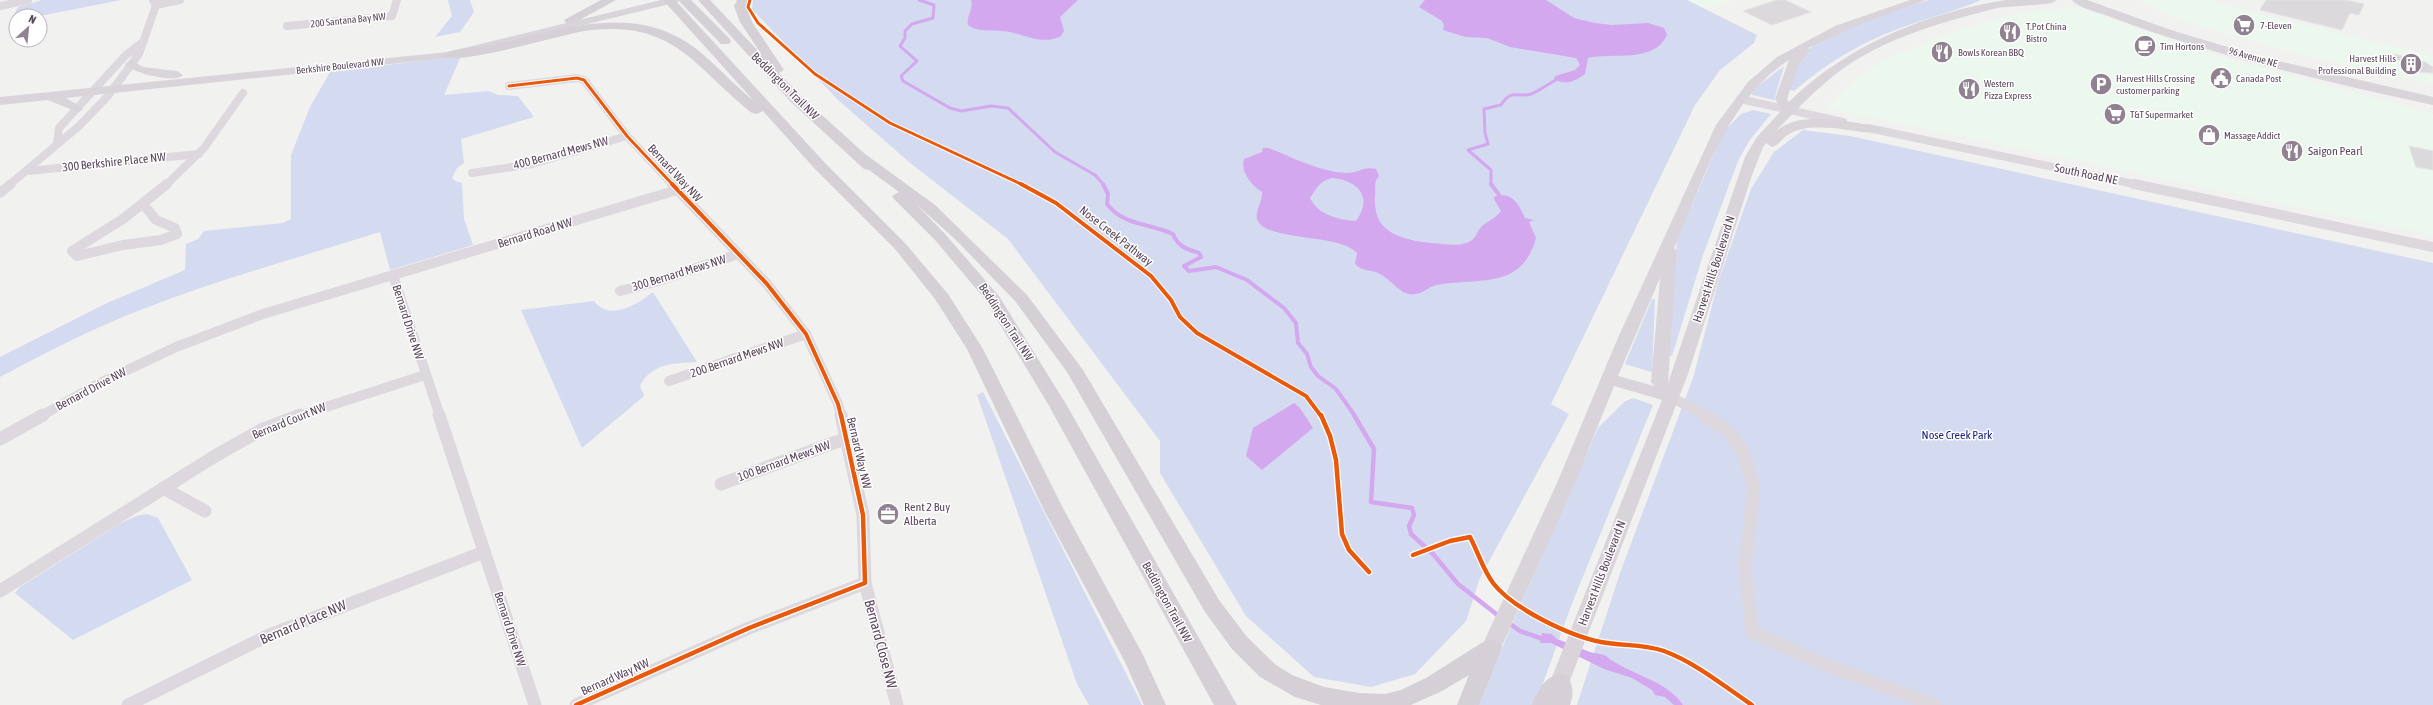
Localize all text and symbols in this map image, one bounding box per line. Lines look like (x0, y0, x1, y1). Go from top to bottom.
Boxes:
north arrow (8, 8, 48, 48)
street label: 200 Santana Bay NW (310, 11, 387, 29)
text: N (27, 12, 38, 26)
supermarket icon: 7-Eleven (2231, 12, 2257, 38)
restaurant icon: T.Pot China Bistro (1997, 19, 2023, 45)
place label: 7-Eleven (2260, 20, 2292, 31)
place label: T.Pot China Bistro (2026, 21, 2067, 44)
cafe icon: Tim Hortons (2132, 33, 2158, 59)
restaurant icon: Bowls Korean BBQ (1929, 39, 1955, 65)
place label: Tim Hortons (2160, 41, 2205, 52)
street label: 96 Avenue NE (2227, 45, 2279, 69)
place label: Bowls Korean BBQ (1958, 47, 2024, 58)
street label: Beddington Trail NW (748, 49, 822, 123)
building icon: Harvest Hills Professional Building (2398, 51, 2424, 77)
place label: Harvest Hills Professional Building (2318, 53, 2397, 76)
street label: Berkshire Boulevard NW (296, 56, 385, 76)
public building icon: Canada Post (2208, 65, 2234, 91)
parking icon: Harvest Hills Crossing customer parking (2088, 71, 2114, 97)
place label: Harvest Hills Crossing customer parking (2116, 73, 2195, 96)
place label: Canada Post (2236, 73, 2281, 84)
restaurant icon: Western Pizza Express (1956, 76, 1982, 102)
place label: Western Pizza Express (1984, 78, 2032, 101)
supermarket icon: T&T Supermarket (2102, 101, 2128, 127)
place label: T&T Supermarket (2130, 109, 2193, 120)
shop icon: Massage Addict (2196, 122, 2222, 148)
place label: Massage Addict (2224, 130, 2280, 141)
street label: 400 Bernard Mews NW (512, 134, 610, 172)
restaurant icon: Saigon Pearl (2279, 138, 2305, 164)
street label: Bernard Way NW (645, 141, 705, 205)
place label: Saigon Pearl (2308, 144, 2364, 158)
street label: 300 Berkshire Place NW (62, 150, 167, 174)
street label: South Road NE (2053, 160, 2119, 188)
street label: Nose Creek Pathway (1077, 203, 1155, 269)
street label: Harvest Hills Boulevard N (1690, 214, 1738, 324)
street label: Bernard Road NW (496, 215, 574, 251)
street label: 300 Bernard Mews NW (630, 252, 728, 294)
street label: Beddington Trail NW (976, 281, 1036, 364)
street label: Bernard Drive NW (389, 283, 427, 361)
street label: 200 Bernard Mews NW (689, 335, 786, 381)
street label: Bernard Drive NW (53, 364, 129, 413)
street label: Bernard Court NW (250, 400, 328, 442)
street label: Bernard Way NW (844, 416, 874, 491)
park label: Nose Creek Park (1922, 428, 1993, 442)
street label: 100 Bernard Mews NW (736, 438, 833, 484)
place label: Rent 2 Buy Alberta (904, 500, 950, 528)
office icon: Rent 2 Buy Alberta (875, 501, 901, 527)
street label: Harvest Hills Boulevard N (1575, 518, 1629, 628)
street label: Beddington Trail NW (1139, 559, 1195, 645)
street label: Bernard Drive NW (491, 590, 529, 668)
street label: Bernard Place NW (258, 596, 349, 647)
street label: Bernard Close NW (861, 598, 901, 691)
street label: Bernard Way NW (579, 656, 652, 698)

